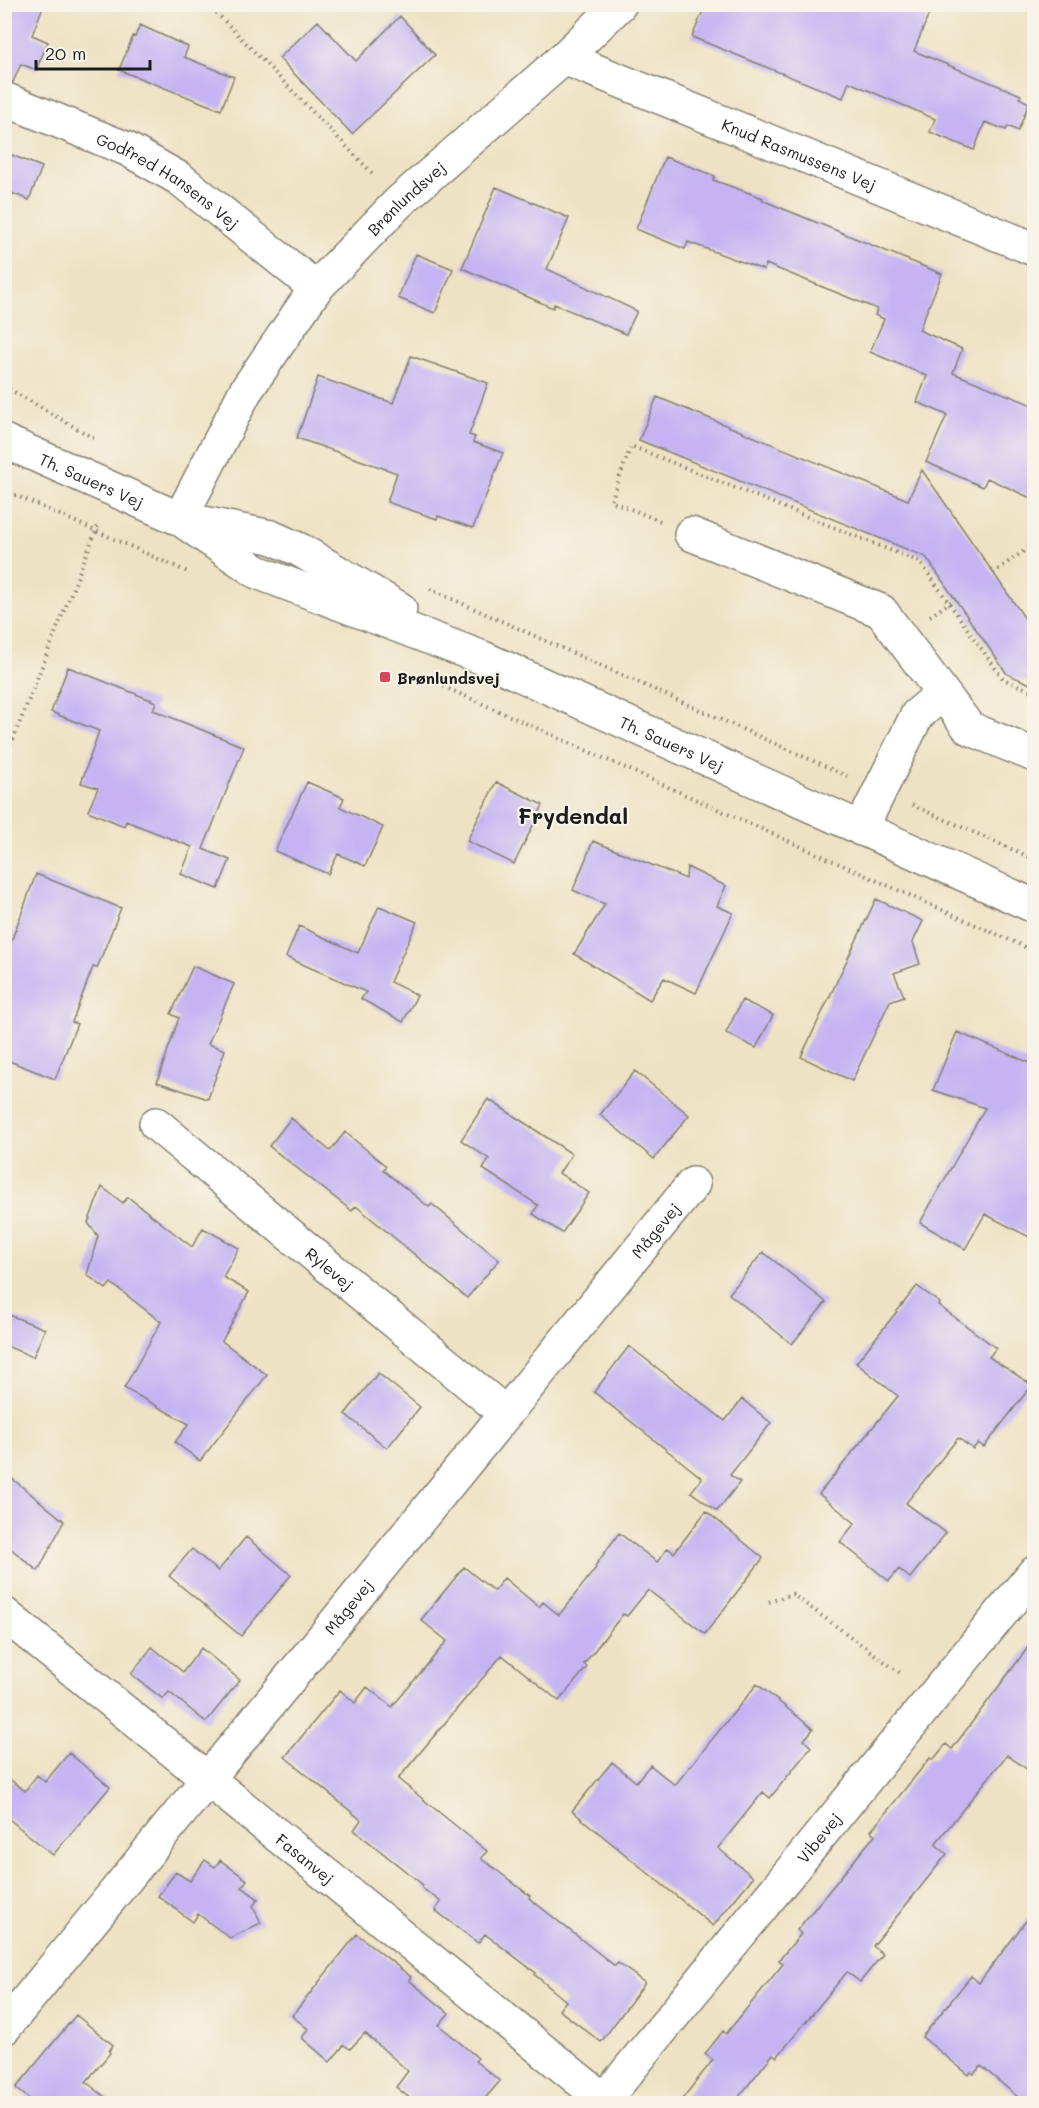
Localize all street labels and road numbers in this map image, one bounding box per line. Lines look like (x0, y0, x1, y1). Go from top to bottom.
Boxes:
street label: Knud Rasmussens Vej (719, 113, 880, 194)
street label: Godfred Hansens Vej (93, 127, 244, 233)
street label: Brønlundsvej (362, 156, 449, 240)
street label: Th. Sauers Vej (36, 448, 147, 512)
street label: Th. Sauers Vej (617, 710, 727, 776)
street label: Mågevej (626, 1198, 684, 1262)
street label: Rylevej (302, 1242, 359, 1294)
street label: Mågevej (319, 1574, 377, 1639)
street label: Vibevej (792, 1808, 845, 1867)
street label: Fasanvej (272, 1828, 339, 1888)

